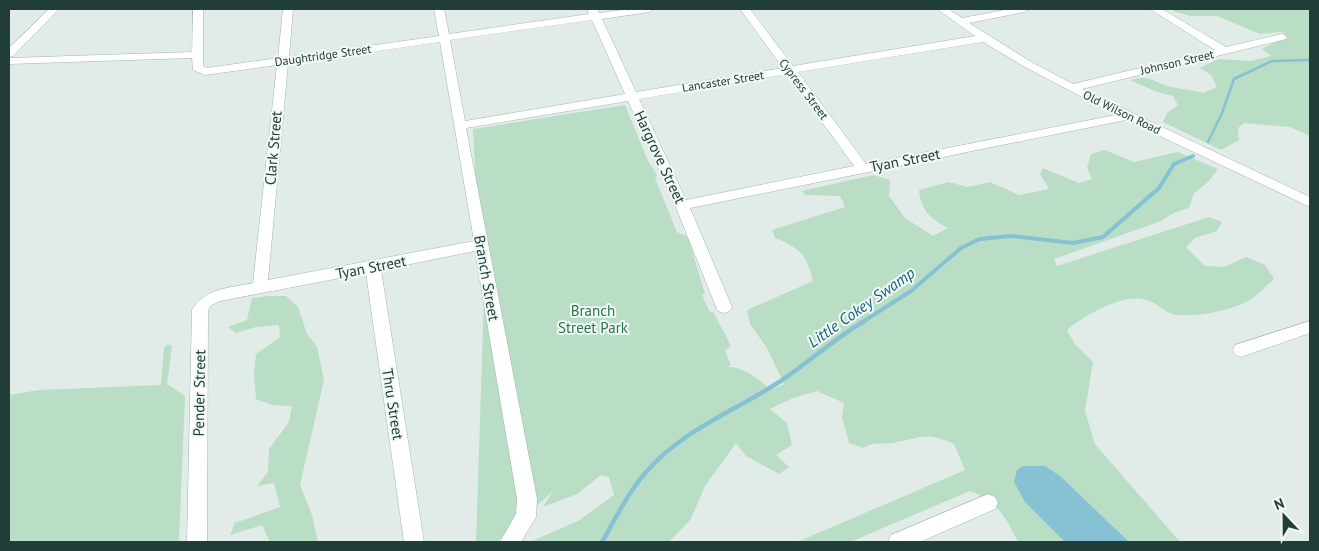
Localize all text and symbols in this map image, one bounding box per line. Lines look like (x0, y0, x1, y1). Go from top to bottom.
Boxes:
street label: Daughtridge Street (274, 41, 372, 69)
street label: Johnson Street (1138, 46, 1215, 78)
street label: Cypress Street (776, 56, 832, 122)
street label: Lancaster Street (681, 67, 765, 95)
street label: Old Wilson Road (1081, 87, 1163, 137)
street label: Hargrove Street (630, 107, 690, 207)
street label: Clark Street (260, 110, 286, 186)
street label: Tyan Street (868, 144, 942, 176)
street label: Branch Street (470, 234, 504, 322)
street label: Tyan Street (334, 251, 408, 283)
water label: Little Cokey Swamp (804, 263, 918, 351)
park label: Branch Street Park (558, 301, 629, 337)
street label: Pender Street (189, 349, 209, 437)
street label: Thru Street (378, 367, 408, 441)
north arrow (1259, 491, 1309, 541)
text: N (1271, 494, 1287, 514)

